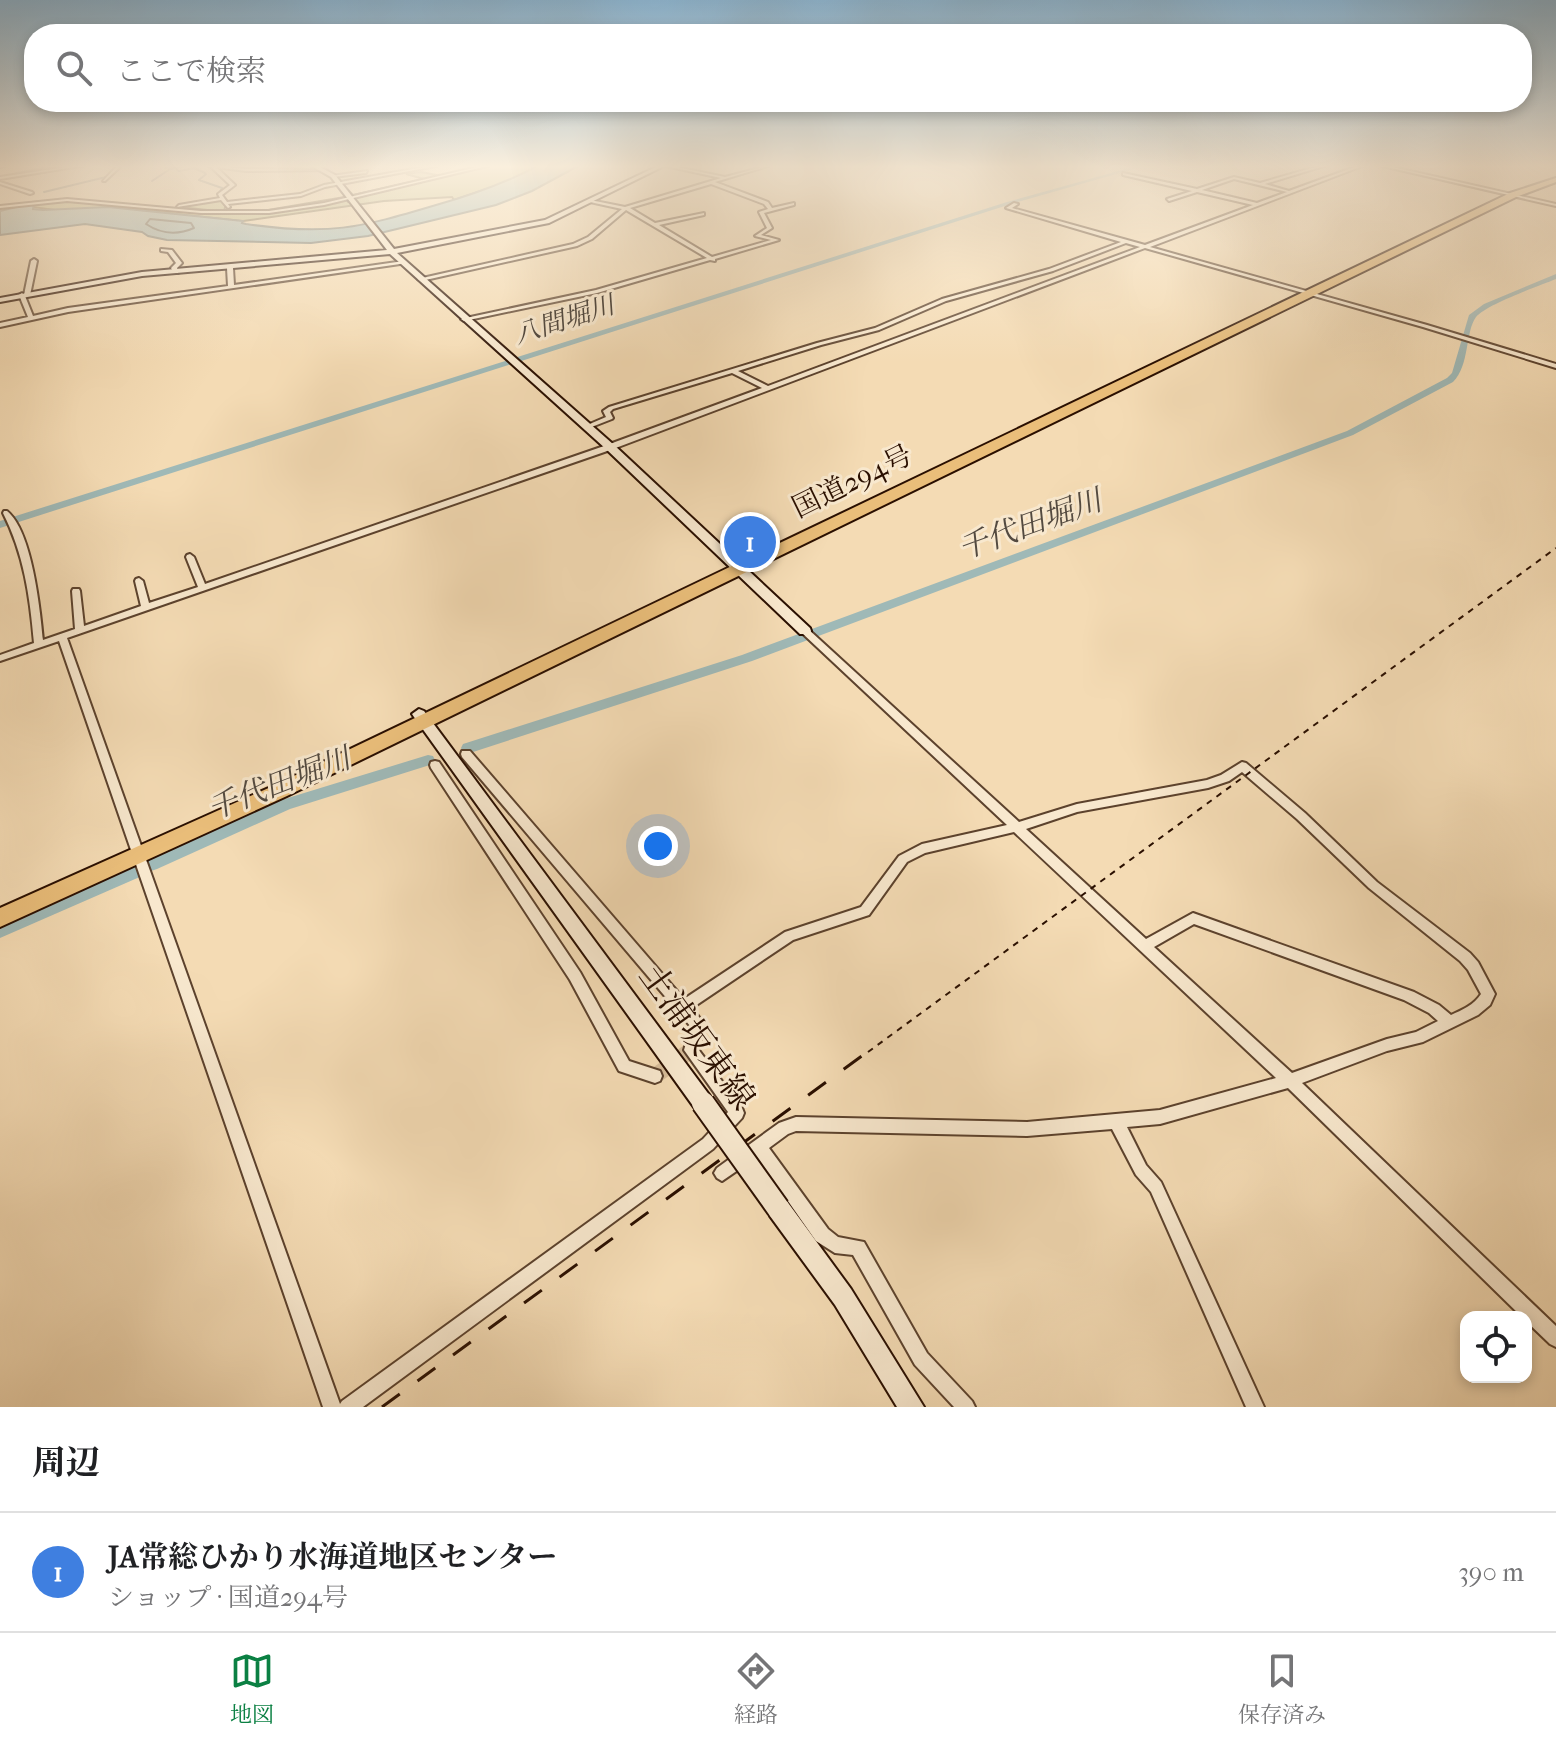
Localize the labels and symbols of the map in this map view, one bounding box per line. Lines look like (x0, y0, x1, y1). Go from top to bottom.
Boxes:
water label: 八間堀川 (510, 288, 621, 351)
street label: 国道294号 (787, 438, 917, 524)
water label: 千代田堀川 (954, 482, 1109, 567)
pin: 1 (724, 512, 776, 572)
water label: 千代田堀川 (203, 740, 358, 827)
your location (638, 826, 678, 866)
street label: 土浦坂東線 (631, 956, 763, 1118)

